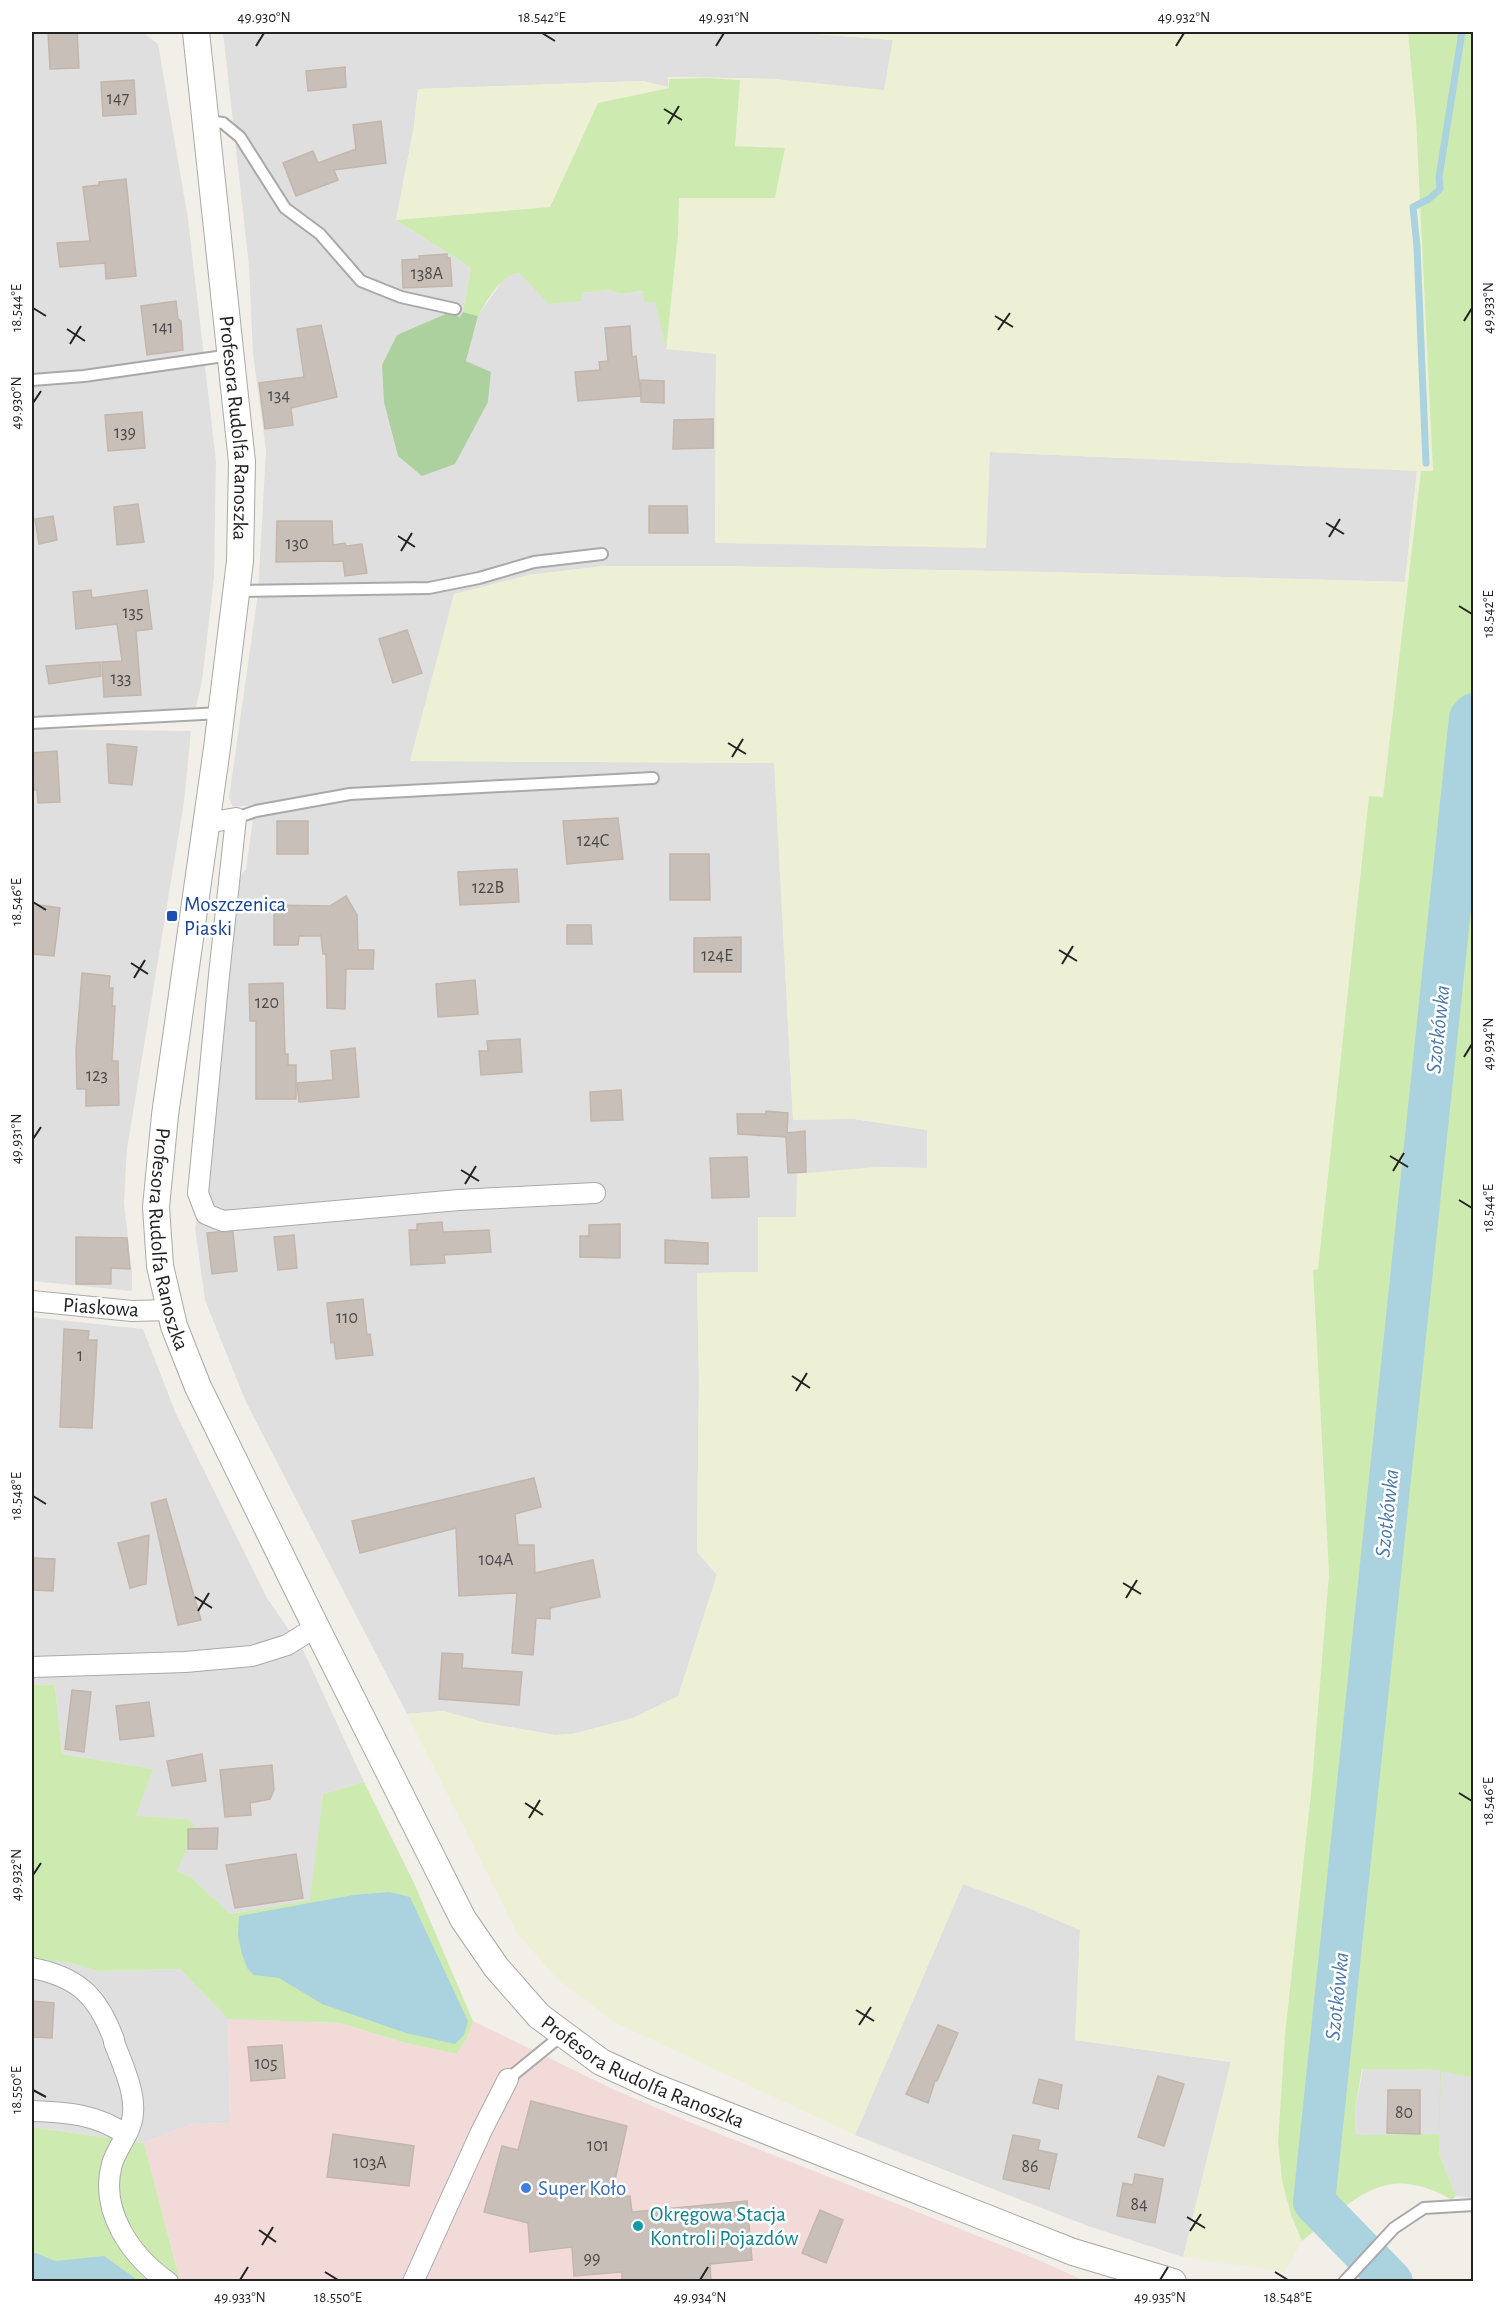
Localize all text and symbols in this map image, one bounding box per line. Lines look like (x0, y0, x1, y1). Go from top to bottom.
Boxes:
text: 49.930°N (237, 10, 291, 25)
text: 18.542°E (518, 10, 566, 25)
text: 49.931°N (699, 10, 749, 25)
text: 49.932°N (1158, 10, 1210, 25)
house number: 147 (107, 90, 129, 108)
house number: 138A (411, 265, 444, 283)
text: 49.933°N (1481, 282, 1496, 334)
text: 18.544°E (9, 284, 24, 332)
street label: Profesora Rudolfa Ranoszka (215, 315, 252, 541)
house number: 141 (152, 319, 174, 337)
text: 49.930°N (9, 376, 24, 430)
house number: 134 (268, 387, 290, 405)
house number: 139 (114, 424, 136, 442)
house number: 130 (285, 535, 309, 553)
text: 18.542°E (1481, 590, 1496, 638)
house number: 135 (122, 604, 144, 622)
house number: 133 (110, 670, 132, 688)
house number: 124C (577, 832, 609, 850)
text: 18.546°E (9, 878, 24, 926)
house number: 122B (472, 879, 504, 897)
place label: Moszczenica Piaski (184, 894, 287, 939)
marker: Moszczenica Piaski (165, 909, 179, 923)
house number: 124E (701, 947, 733, 965)
water label: Szotkówka (1422, 984, 1454, 1074)
house number: 120 (255, 994, 279, 1012)
text: 49.934°N (1481, 1018, 1496, 1070)
house number: 123 (86, 1067, 108, 1085)
text: 49.931°N (9, 1114, 24, 1164)
street label: Profesora Rudolfa Ranoszka (145, 1127, 193, 1354)
text: 18.544°E (1481, 1184, 1496, 1232)
street label: Piaskowa (62, 1294, 140, 1321)
house number: 110 (336, 1309, 358, 1327)
house number: 1 (77, 1347, 83, 1365)
water label: Szotkówka (1371, 1468, 1403, 1558)
text: 18.548°E (9, 1472, 24, 1520)
house number: 104A (479, 1551, 514, 1569)
text: 18.546°E (1481, 1777, 1496, 1825)
text: 49.932°N (9, 1849, 24, 1901)
water label: Szotkówka (1321, 1951, 1353, 2041)
street label: Profesora Rudolfa Ranoszka (537, 2012, 747, 2132)
house number: 105 (254, 2055, 278, 2073)
text: 18.550°E (9, 2066, 24, 2114)
house number: 80 (1395, 2104, 1413, 2122)
house number: 101 (587, 2137, 609, 2155)
house number: 103A (353, 2154, 387, 2172)
house number: 86 (1022, 2158, 1039, 2176)
place label: Super Koło (538, 2178, 626, 2199)
marker: Super Koło (519, 2181, 533, 2195)
house number: 84 (1130, 2196, 1148, 2214)
place label: Okręgowa Stacja Kontroli Pojazdów (650, 2204, 798, 2249)
marker: Okręgowa Stacja Kontroli Pojazdów (631, 2219, 645, 2233)
house number: 99 (584, 2250, 600, 2268)
text: 49.933°N (214, 2290, 266, 2305)
text: 18.550°E (314, 2290, 362, 2305)
text: 49.934°N (674, 2290, 726, 2305)
text: 49.935°N (1134, 2290, 1186, 2305)
text: 18.548°E (1264, 2290, 1312, 2305)

